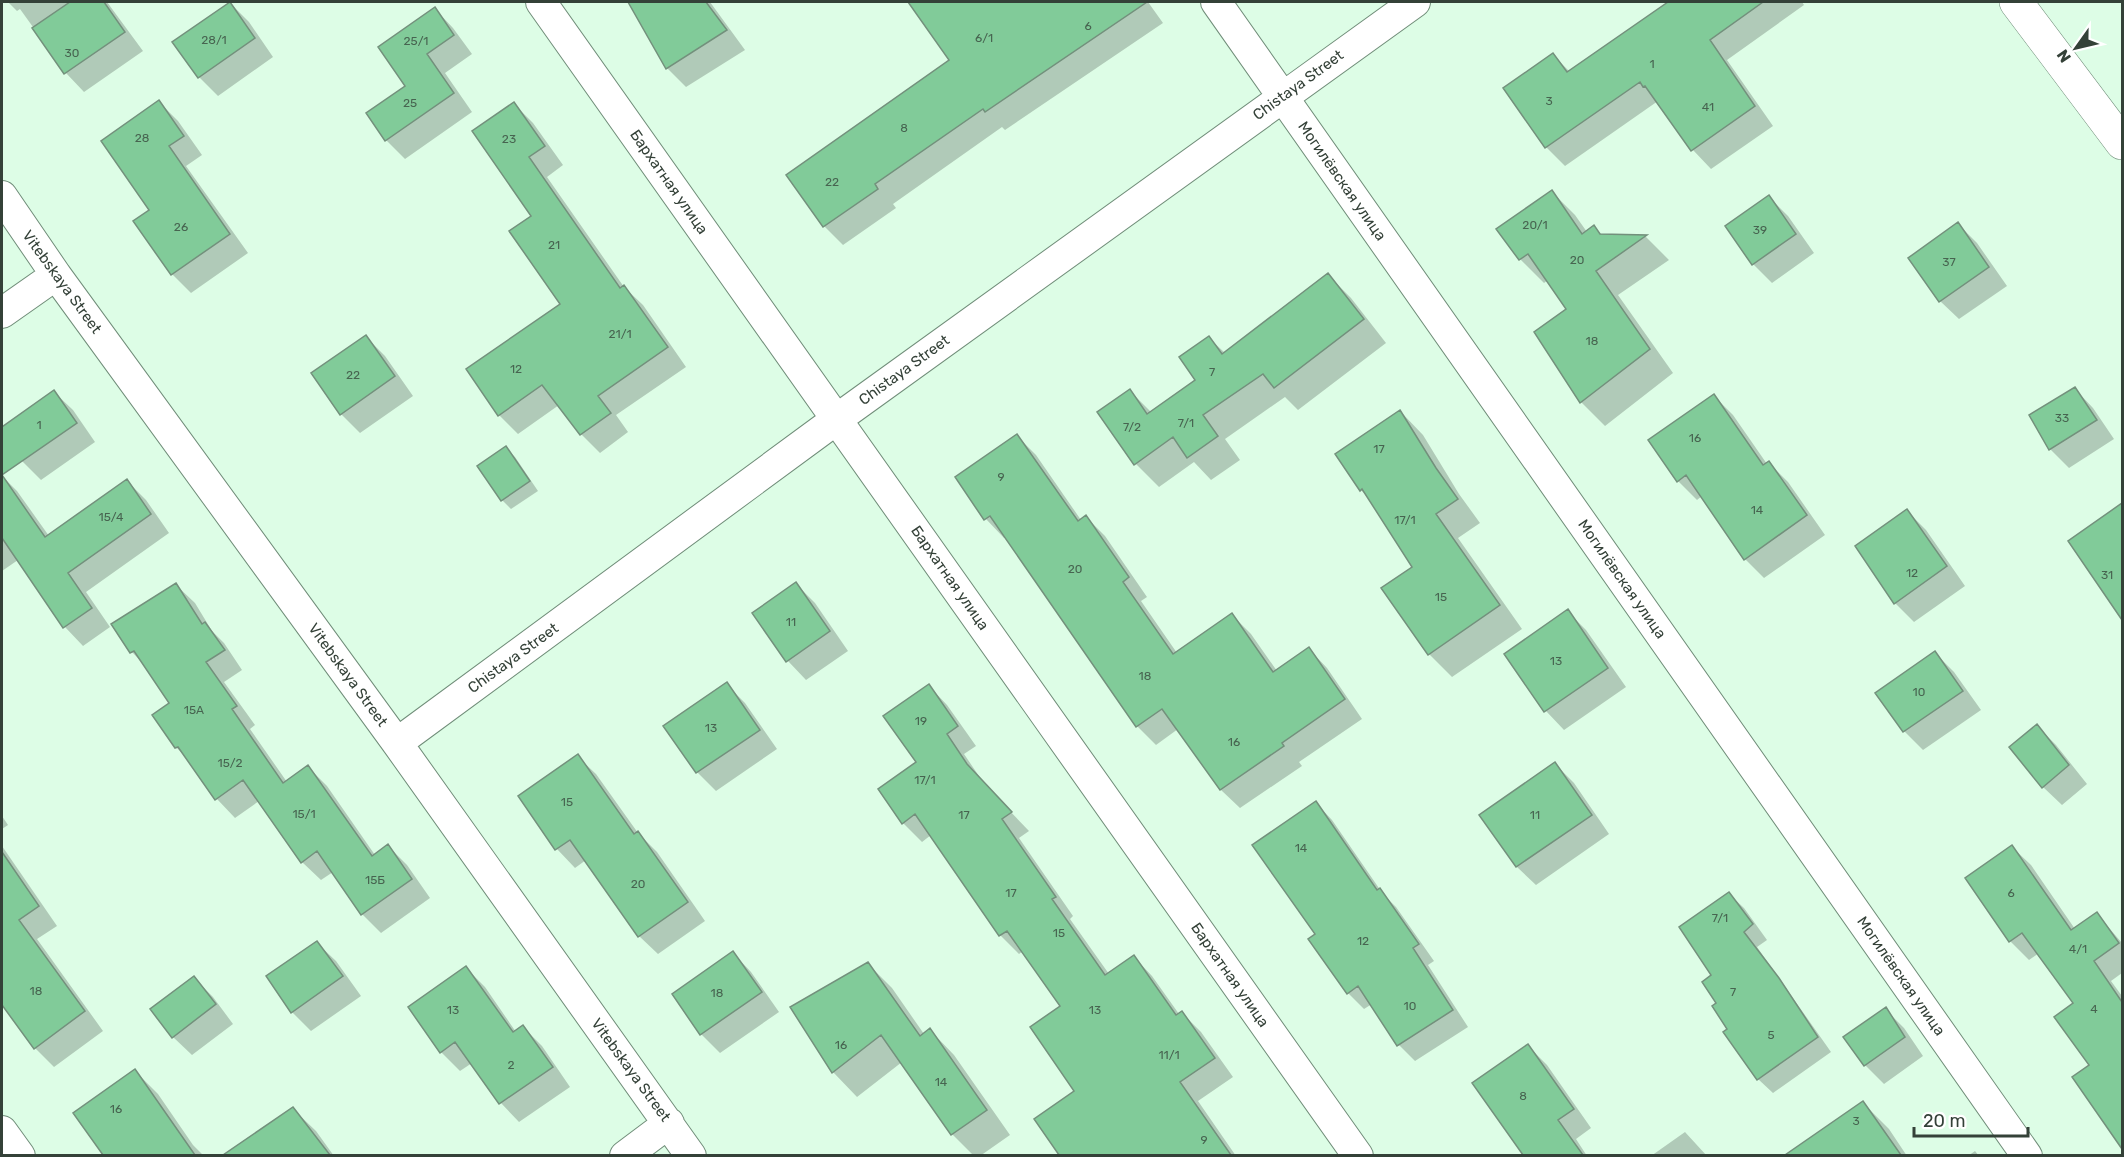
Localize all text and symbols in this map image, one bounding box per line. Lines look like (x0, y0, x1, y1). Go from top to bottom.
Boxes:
north arrow (2046, 18, 2106, 78)
house number: 6 (1084, 19, 1092, 33)
house number: 6/1 (975, 31, 993, 45)
house number: 28/1 (201, 33, 227, 47)
house number: 25/1 (404, 34, 429, 48)
house number: 30 (65, 46, 79, 60)
street label: Chistaya Street (1249, 46, 1347, 124)
text: N (2053, 46, 2075, 66)
house number: 1 (1649, 57, 1655, 71)
house number: 3 (1545, 94, 1553, 108)
house number: 25 (403, 96, 417, 110)
house number: 41 (1702, 100, 1714, 114)
street label: Могилёвская улица (1294, 118, 1390, 244)
house number: 8 (900, 121, 908, 135)
street label: Бархатная улица (626, 126, 712, 238)
house number: 28 (135, 131, 149, 145)
house number: 23 (502, 132, 516, 146)
house number: 22 (825, 175, 839, 189)
house number: 20/1 (1522, 218, 1548, 232)
house number: 26 (174, 220, 188, 234)
house number: 39 (1753, 223, 1767, 237)
street label: Vitebskaya Street (18, 227, 106, 337)
house number: 21 (548, 238, 560, 252)
house number: 20 (1570, 253, 1584, 267)
house number: 37 (1942, 255, 1956, 269)
house number: 21/1 (608, 327, 632, 341)
street label: Chistaya Street (855, 331, 953, 409)
house number: 18 (1586, 334, 1598, 348)
house number: 12 (510, 362, 522, 376)
house number: 7 (1209, 365, 1215, 379)
house number: 22 (346, 368, 360, 382)
house number: 33 (2055, 411, 2069, 425)
house number: 7/1 (1178, 416, 1194, 430)
house number: 1 (36, 418, 42, 432)
house number: 7/2 (1123, 420, 1141, 434)
house number: 16 (1689, 431, 1701, 445)
house number: 17 (1373, 442, 1385, 456)
house number: 9 (997, 470, 1005, 484)
house number: 14 (1751, 503, 1764, 517)
house number: 15/4 (99, 510, 124, 524)
house number: 17/1 (1394, 513, 1416, 527)
street label: Могилёвская улица (1574, 516, 1670, 642)
street label: Бархатная улица (907, 522, 993, 634)
house number: 20 (1068, 562, 1082, 576)
house number: 12 (1906, 566, 1918, 580)
house number: 31 (2101, 568, 2113, 582)
house number: 15 (1435, 590, 1447, 604)
house number: 11 (786, 615, 796, 629)
street label: Chistaya Street (464, 619, 562, 697)
street label: Vitebskaya Street (304, 620, 392, 730)
house number: 13 (1550, 654, 1562, 668)
house number: 18 (1139, 669, 1151, 683)
house number: 10 (1913, 685, 1925, 699)
house number: 15А (184, 703, 204, 717)
house number: 19 (915, 714, 927, 728)
house number: 13 (705, 721, 717, 735)
house number: 16 (1228, 735, 1240, 749)
house number: 15/2 (218, 756, 242, 770)
house number: 17/1 (914, 773, 936, 787)
house number: 15 (561, 795, 573, 809)
house number: 15/1 (292, 807, 316, 821)
house number: 17 (958, 808, 970, 822)
house number: 11 (1530, 808, 1540, 822)
house number: 14 (1295, 841, 1308, 855)
house number: 15Б (365, 873, 385, 887)
house number: 20 (631, 877, 645, 891)
house number: 17 (1005, 886, 1017, 900)
house number: 6 (2007, 886, 2015, 900)
house number: 7/1 (1712, 911, 1728, 925)
street label: Могилёвская улица (1853, 913, 1949, 1039)
street label: Бархатная улица (1187, 919, 1273, 1031)
house number: 15 (1053, 926, 1065, 940)
house number: 12 (1357, 934, 1369, 948)
house number: 4/1 (2069, 942, 2087, 956)
house number: 18 (30, 984, 42, 998)
house number: 7 (1730, 985, 1736, 999)
house number: 18 (711, 986, 723, 1000)
house number: 10 (1404, 999, 1416, 1013)
house number: 4 (2090, 1002, 2098, 1016)
house number: 13 (447, 1003, 459, 1017)
house number: 13 (1089, 1003, 1101, 1017)
street label: Vitebskaya Street (587, 1015, 675, 1125)
house number: 5 (1767, 1028, 1775, 1042)
house number: 16 (835, 1038, 847, 1052)
house number: 11/1 (1158, 1048, 1180, 1062)
house number: 2 (507, 1058, 515, 1072)
house number: 14 (935, 1075, 948, 1089)
house number: 8 (1519, 1089, 1527, 1103)
scale bar (1914, 1100, 2028, 1138)
house number: 16 (110, 1102, 122, 1116)
text: 20 m (1923, 1110, 1965, 1132)
house number: 3 (1852, 1114, 1860, 1128)
house number: 9 (1200, 1133, 1208, 1147)

